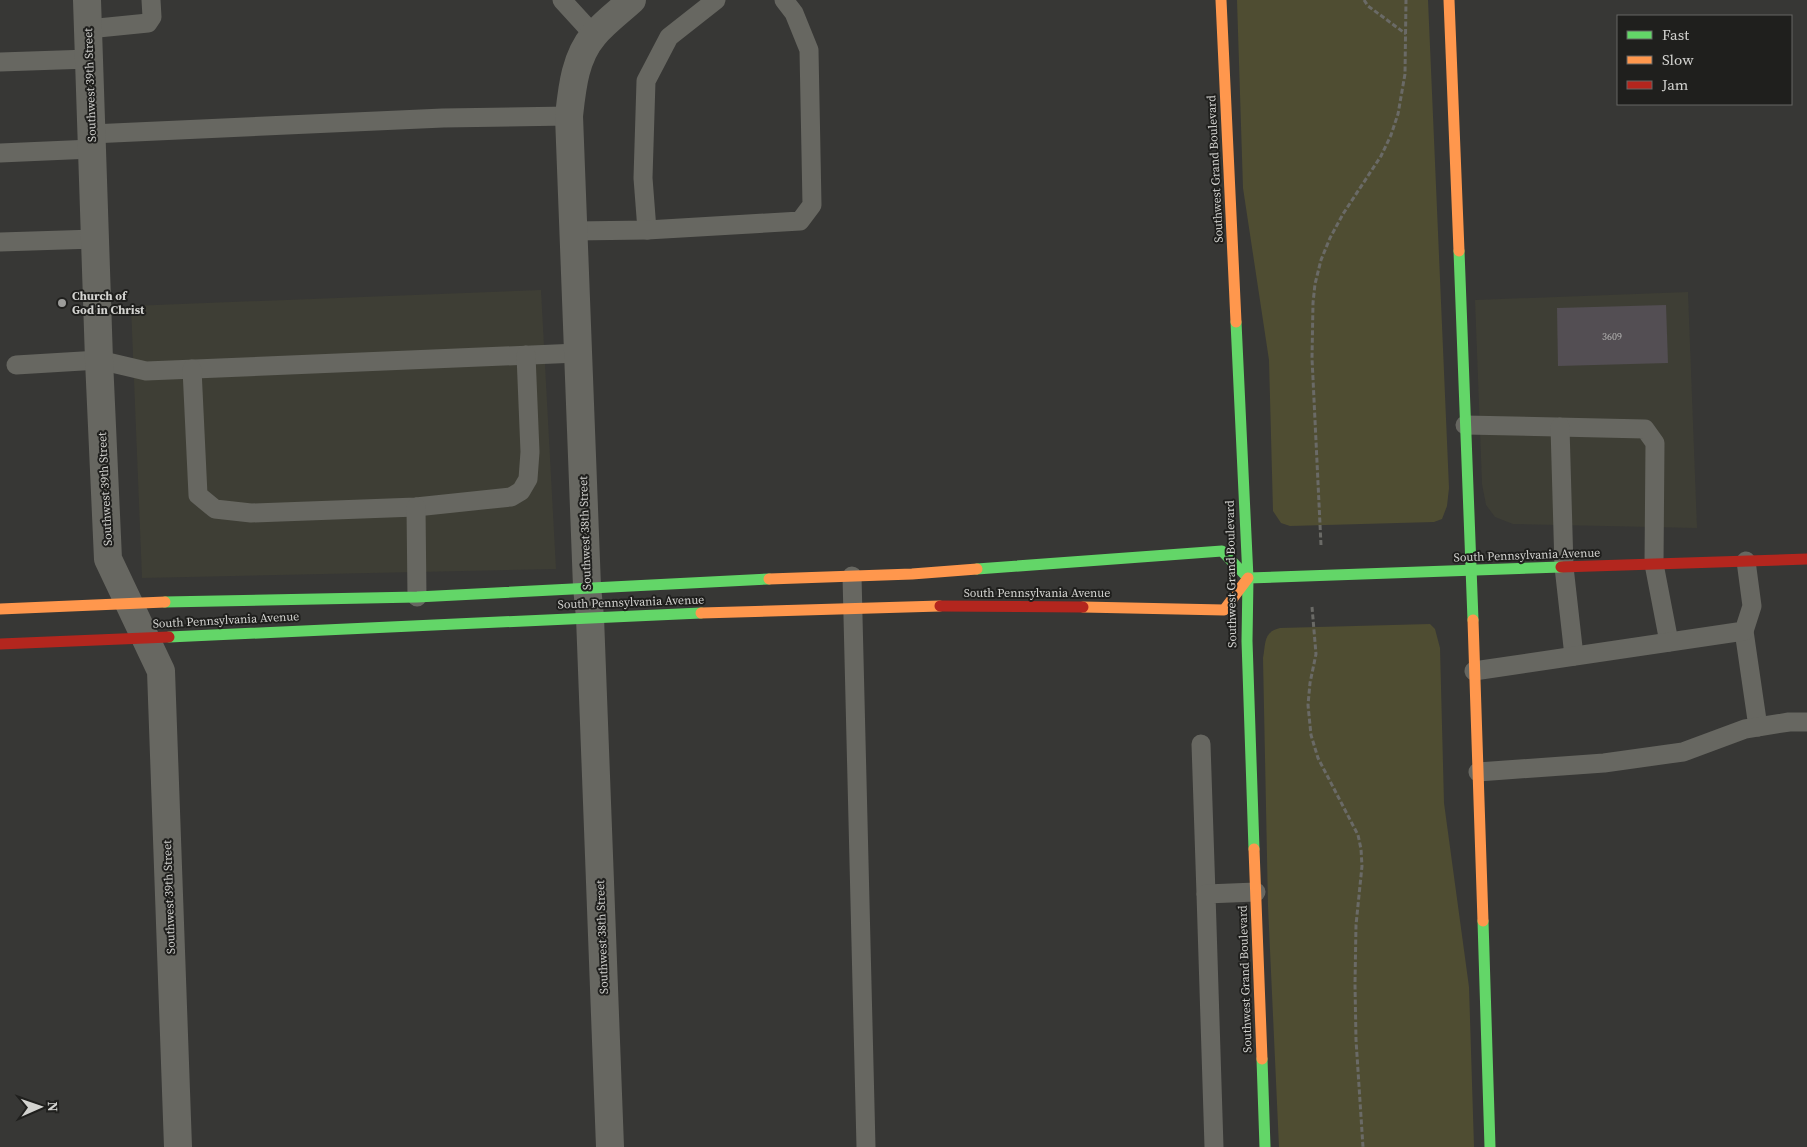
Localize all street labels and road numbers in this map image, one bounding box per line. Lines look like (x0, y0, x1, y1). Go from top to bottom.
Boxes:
street label: Southwest 39th Street (80, 28, 100, 142)
street label: Southwest Grand Boulevard (1203, 95, 1227, 243)
street label: Southwest 39th Street (94, 431, 116, 546)
street label: Southwest 38th Street (575, 476, 595, 590)
street label: Southwest Grand Boulevard (1222, 500, 1240, 648)
street label: South Pennsylvania Avenue (1453, 544, 1601, 566)
street label: South Pennsylvania Avenue (964, 585, 1110, 601)
street label: South Pennsylvania Avenue (557, 591, 705, 613)
street label: South Pennsylvania Avenue (152, 608, 300, 632)
street label: Southwest 39th Street (159, 840, 179, 954)
street label: Southwest 38th Street (592, 880, 612, 994)
street label: Southwest Grand Boulevard (1234, 905, 1256, 1053)

